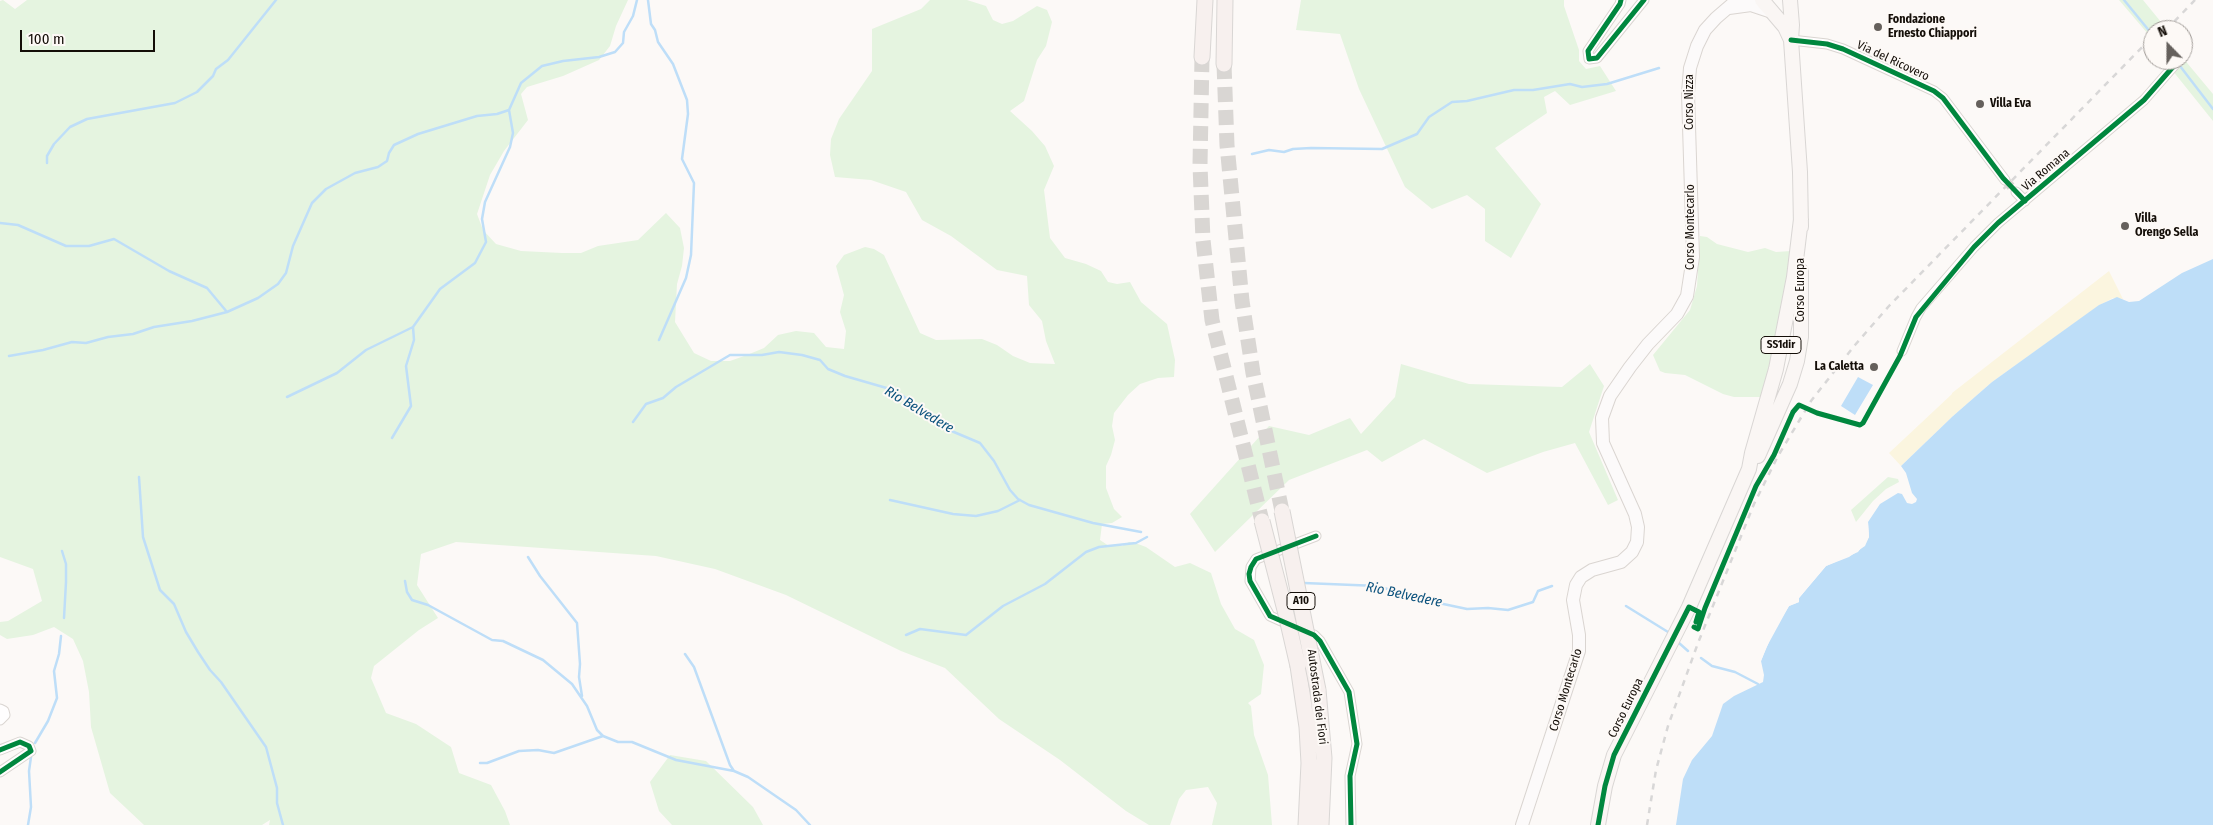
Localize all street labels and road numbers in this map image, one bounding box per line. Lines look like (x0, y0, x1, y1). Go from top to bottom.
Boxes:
street label: Via del Ricovero (1854, 38, 1932, 84)
street label: Corso Nizza (1683, 74, 1697, 130)
street label: Via Romana (2019, 146, 2073, 194)
street label: Corso Montecarlo (1684, 184, 1698, 270)
street label: Corso Europa (1794, 258, 1808, 322)
road number: SS1dir (1761, 336, 1801, 354)
road number: A10 (1287, 592, 1315, 610)
street label: Corso Montecarlo (1547, 647, 1585, 733)
street label: Autostrada dei Fiori (1304, 648, 1330, 746)
street label: Corso Europa (1605, 676, 1647, 740)

